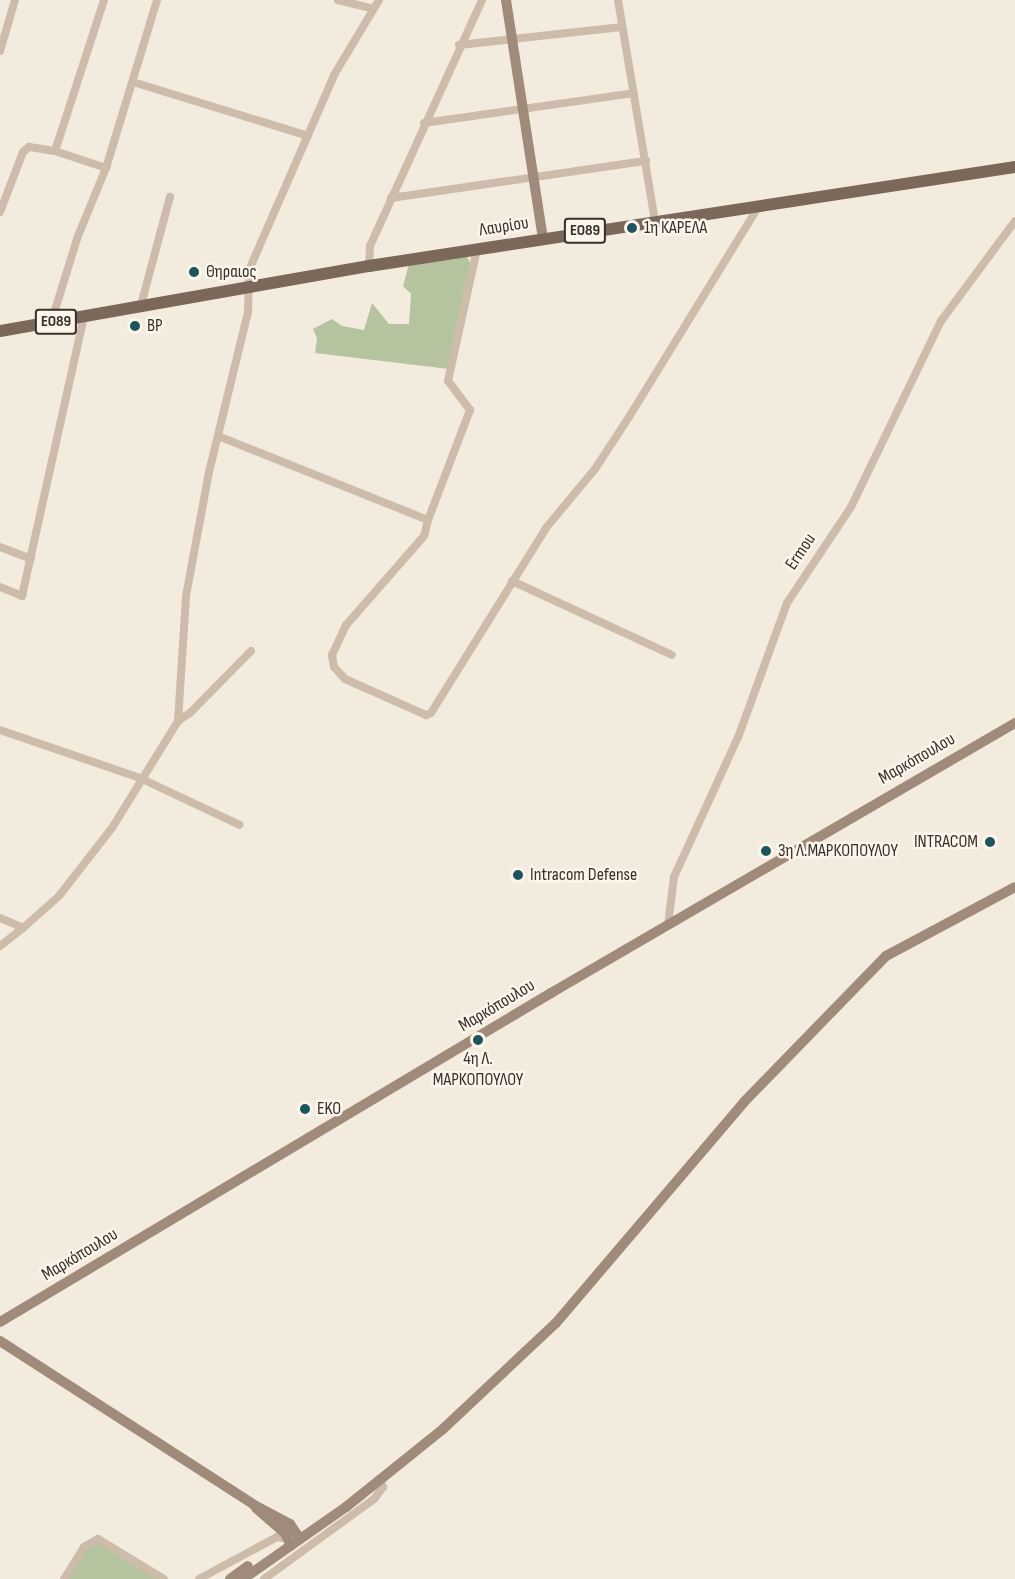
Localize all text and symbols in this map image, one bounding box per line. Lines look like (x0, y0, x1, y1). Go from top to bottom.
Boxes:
street label: Λαυρίου (478, 212, 530, 242)
place label: 1η ΚΑΡΕΛΑ (644, 217, 707, 239)
road number: ΕΟ89 (562, 218, 608, 244)
marker: 1η ΚΑΡΕΛΑ (625, 221, 639, 235)
place label: Θηραιος (206, 261, 257, 283)
marker: Θηραιος (187, 265, 201, 279)
road number: ΕΟ89 (34, 309, 78, 335)
place label: BP (147, 315, 163, 337)
marker: BP (128, 319, 142, 333)
street label: Ermou (781, 530, 821, 574)
street label: Μαρκόπουλου (875, 728, 959, 790)
place label: INTRACOM (914, 831, 978, 853)
marker: INTRACOM (983, 835, 997, 849)
place label: 3η Λ.ΜΑΡΚΟΠΟΥΛΟΥ (778, 840, 898, 862)
marker: 3η Λ.ΜΑΡΚΟΠΟΥΛΟΥ (759, 844, 773, 858)
place label: Intracom Defense (530, 864, 637, 886)
marker: Intracom Defense (511, 868, 525, 882)
street label: Μαρκόπουλου (455, 975, 539, 1037)
marker: 4η Λ. ΜΑΡΚΟΠΟΥΛΟΥ (471, 1033, 485, 1047)
place label: 4η Λ. ΜΑΡΚΟΠΟΥΛΟΥ (433, 1049, 523, 1092)
place label: EKO (317, 1098, 341, 1120)
marker: EKO (298, 1102, 312, 1116)
street label: Μαρκόπουλου (38, 1224, 122, 1286)

